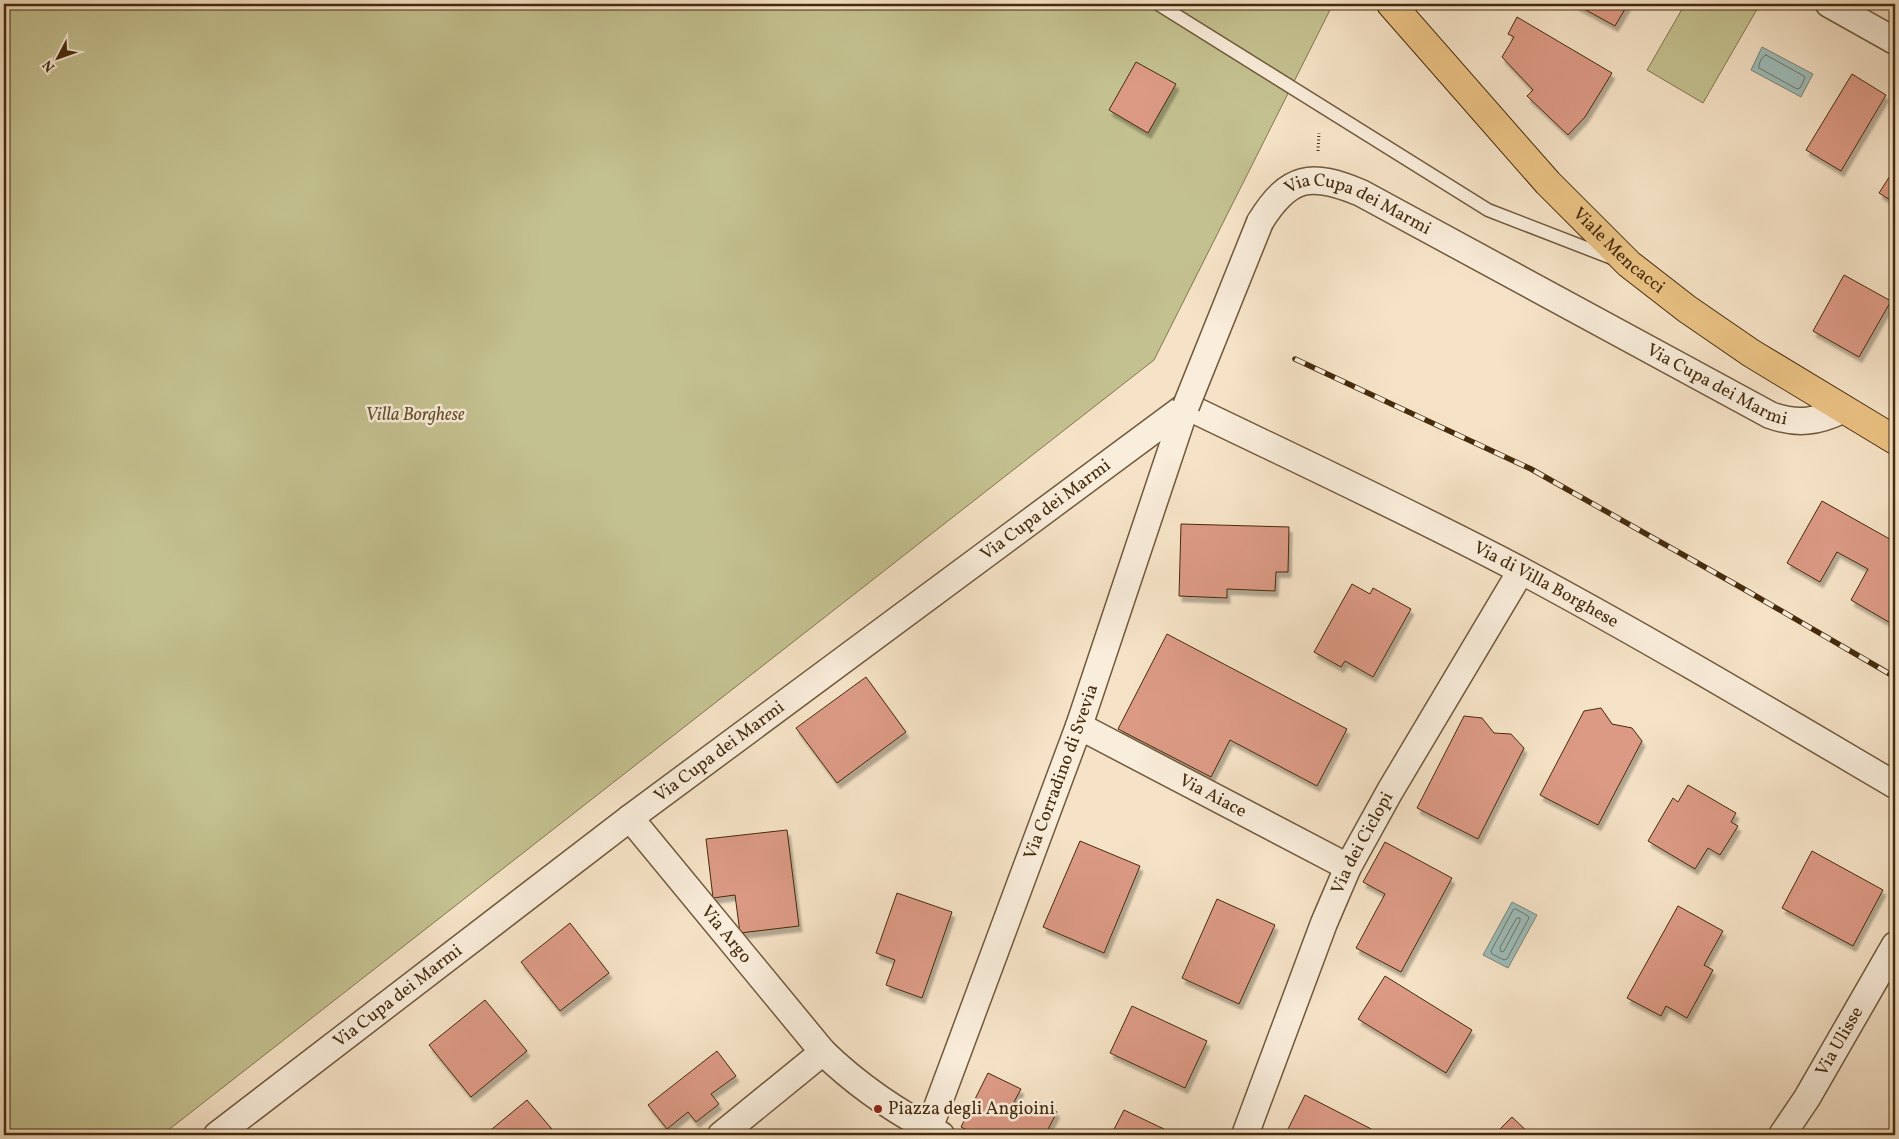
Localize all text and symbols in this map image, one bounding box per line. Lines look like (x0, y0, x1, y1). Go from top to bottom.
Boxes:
north arrow (32, 32, 82, 82)
text: N (39, 55, 60, 76)
street label: Via Cupa dei Marmi (1280, 168, 1436, 241)
street label: Viale Mencacci (1567, 202, 1670, 300)
street label: Via Cupa dei Marmi (1642, 338, 1790, 432)
park label: Villa Borghese (365, 403, 465, 428)
street label: Via Cupa dei Marmi (975, 453, 1116, 567)
street label: Via di Villa Borghese (1469, 535, 1623, 634)
street label: Via Corradino di Svevia (1018, 681, 1105, 863)
street label: Via Cupa dei Marmi (649, 695, 790, 808)
street label: Via Aiace (1175, 768, 1251, 824)
street label: Via dei Ciclopi (1325, 787, 1400, 898)
street label: Via Argo (695, 900, 758, 969)
street label: Via Cupa dei Marmi (328, 939, 468, 1054)
street label: Via Ulisse (1810, 1002, 1869, 1081)
place label: Piazza degli Angioini (888, 1097, 1055, 1122)
marker: Piazza degli Angioini (872, 1103, 884, 1115)

